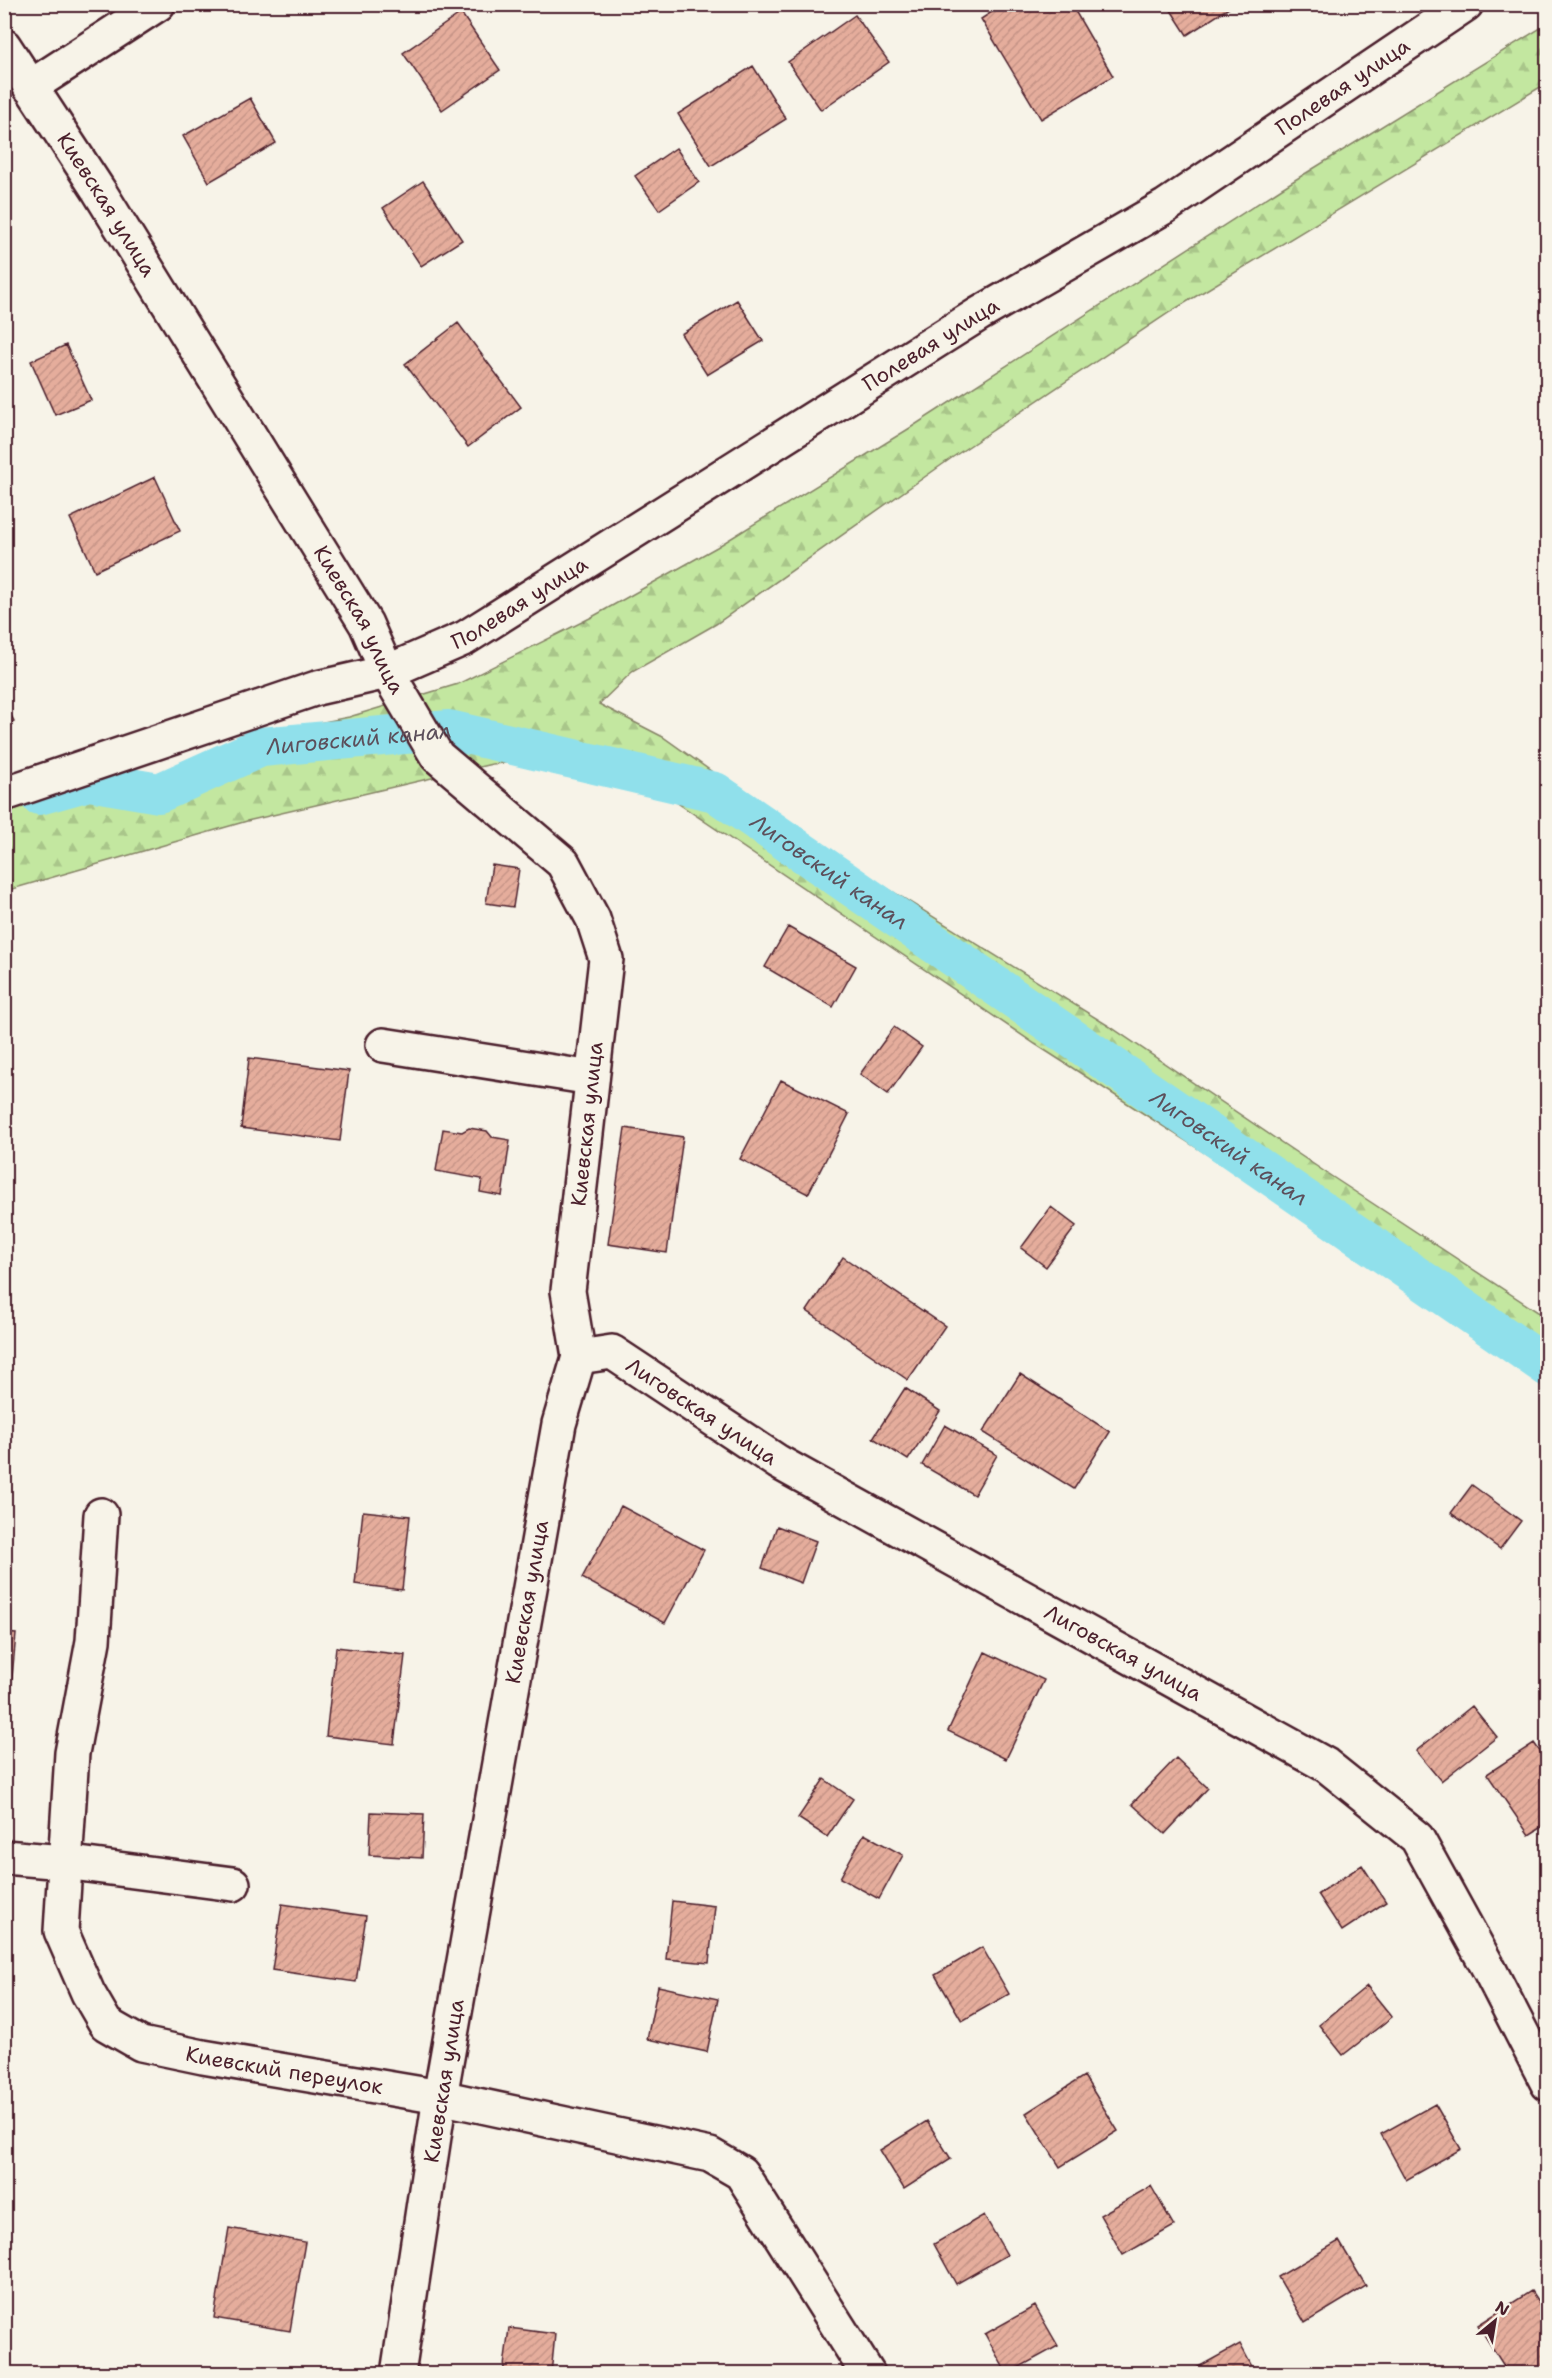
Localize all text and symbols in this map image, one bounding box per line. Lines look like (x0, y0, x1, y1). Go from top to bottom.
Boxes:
street label: Полевая улица (1270, 32, 1415, 142)
street label: Киевская улица (50, 127, 163, 282)
street label: Полевая улица (857, 291, 1004, 398)
street label: Киевская улица (307, 540, 411, 699)
street label: Полевая улица (447, 550, 593, 656)
water label: Лиговский канал (264, 715, 453, 761)
water label: Лиговский канал (744, 806, 914, 936)
street label: Киевская улица (564, 1040, 610, 1208)
water label: Лиговский канал (1144, 1082, 1314, 1212)
street label: Лиговская улица (621, 1351, 783, 1472)
street label: Киевская улица (499, 1518, 555, 1686)
street label: Лиговская улица (1039, 1598, 1207, 1708)
street label: Киевская улица (417, 1997, 471, 2165)
street label: Киевский переулок (183, 2040, 385, 2101)
north arrow (1465, 2291, 1525, 2351)
text: N (1492, 2296, 1513, 2321)

